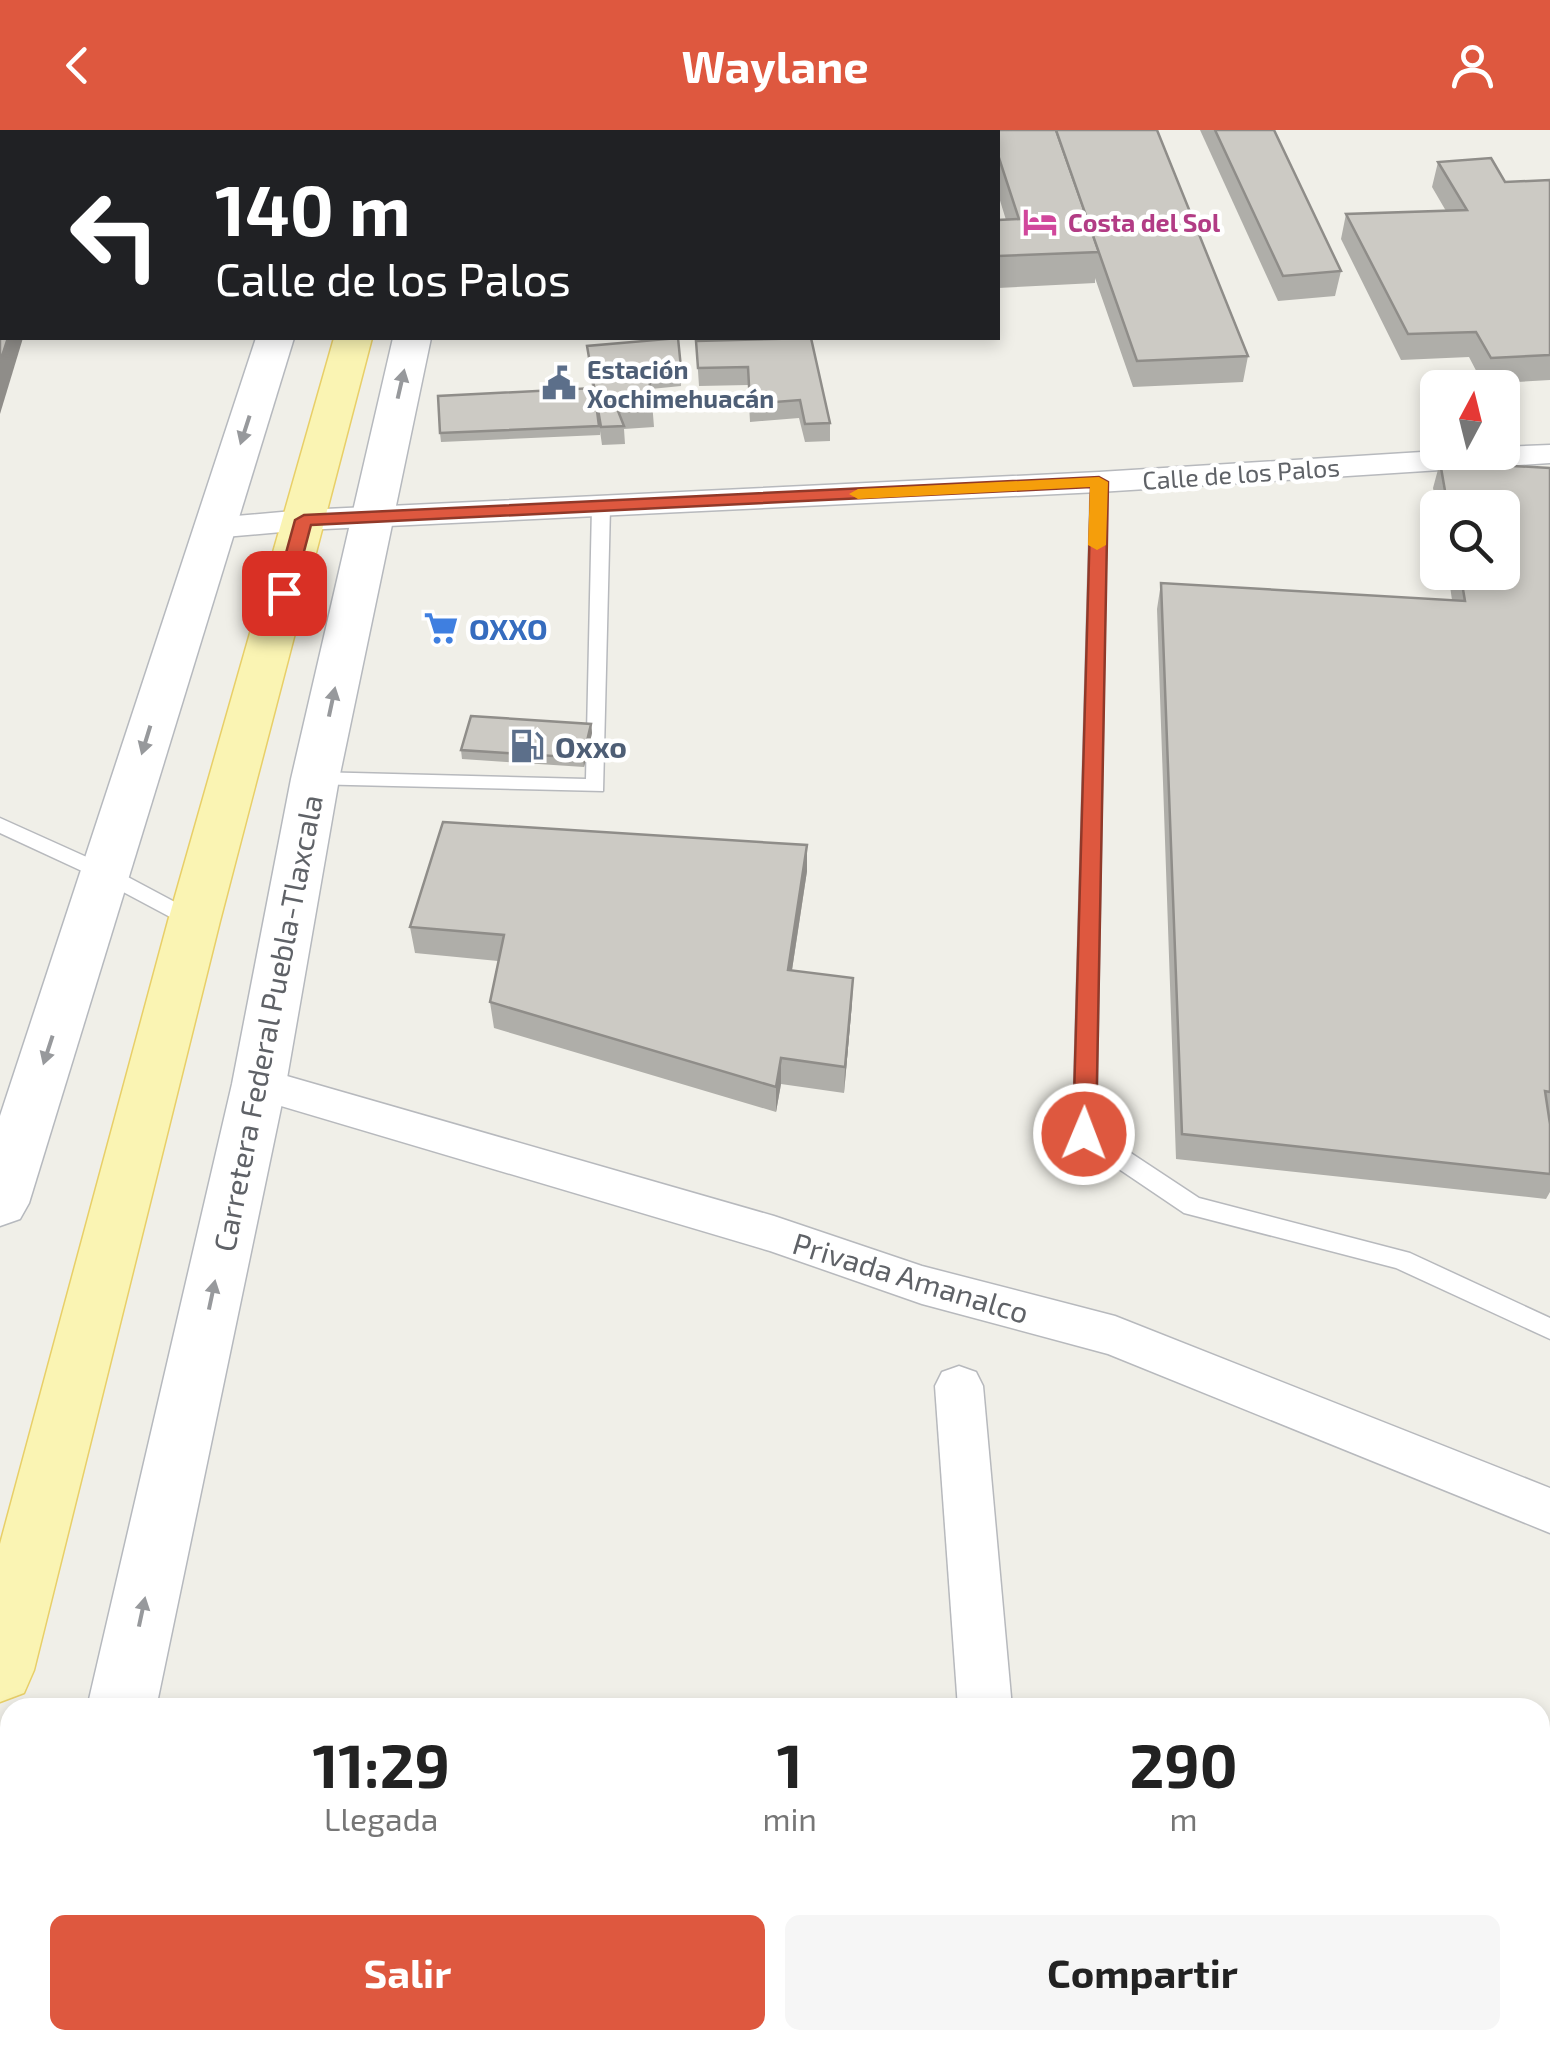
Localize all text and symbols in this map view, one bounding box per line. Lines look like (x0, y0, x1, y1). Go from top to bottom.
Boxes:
icon: back (50, 38, 105, 93)
text: Waylane (681, 38, 869, 92)
icon: person (1445, 38, 1500, 93)
text: 140 m (215, 166, 411, 250)
icon: left (50, 170, 180, 300)
hotel icon: Costa del Sol (1021, 203, 1059, 241)
place label: Costa del Sol (1068, 207, 1221, 237)
text: Calle de los Palos (215, 251, 571, 305)
place label: Estación Xochimehuacán (587, 354, 774, 413)
public building icon: Estación Xochimehuacán (540, 364, 578, 402)
one-way arrow (394, 368, 409, 399)
north arrow (1420, 370, 1520, 470)
map controls (1420, 370, 1520, 590)
one-way arrow (236, 416, 251, 446)
street label: Calle de los Palos (1141, 451, 1341, 495)
button: search (1420, 490, 1520, 590)
pin (242, 551, 327, 636)
icon: arrive (257, 566, 312, 621)
supermarket icon: OXXO (422, 609, 460, 647)
place label: OXXO (469, 610, 548, 646)
one-way arrow (324, 686, 340, 717)
one-way arrow (138, 725, 153, 755)
fuel station icon: Oxxo (508, 727, 546, 765)
place label: Oxxo (555, 728, 627, 764)
street label: Carretera Federal Puebla-Tlaxcala (205, 792, 329, 1254)
one-way arrow (40, 1035, 55, 1065)
position arrow (1032, 1082, 1136, 1186)
street label: Privada Amanalco (789, 1224, 1033, 1330)
one-way arrow (205, 1279, 220, 1310)
one-way arrow (135, 1596, 151, 1627)
text: 11:29 (312, 1728, 450, 1800)
text: 1 (777, 1728, 803, 1800)
text: 290 (1129, 1728, 1238, 1800)
text: Llegada (324, 1799, 438, 1837)
text: min (762, 1799, 817, 1837)
text: m (1169, 1799, 1197, 1837)
button: Salir (50, 1915, 765, 2030)
button: Compartir (785, 1915, 1500, 2030)

